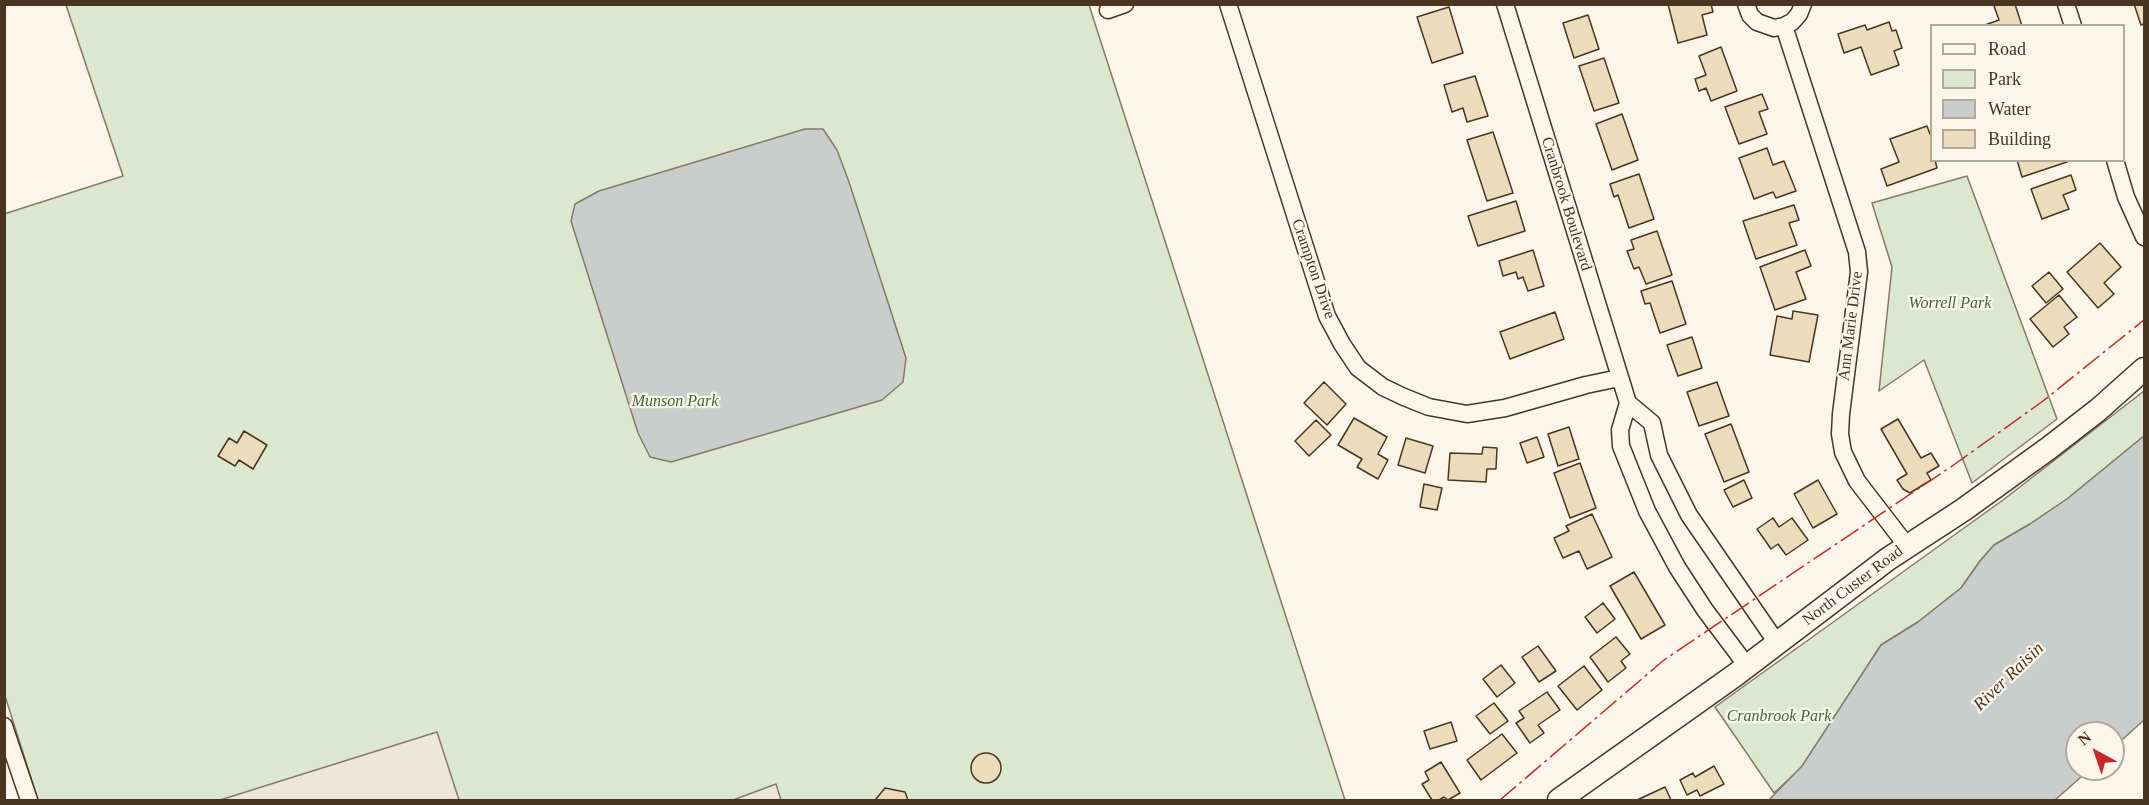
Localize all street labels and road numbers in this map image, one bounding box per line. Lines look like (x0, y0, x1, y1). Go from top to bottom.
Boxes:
street label: Cranbrook Boulevard (1536, 135, 1596, 273)
street label: Crampton Drive (1287, 217, 1339, 321)
street label: Ann Marie Drive (1835, 270, 1867, 382)
street label: North Custer Road (1799, 542, 1907, 630)

